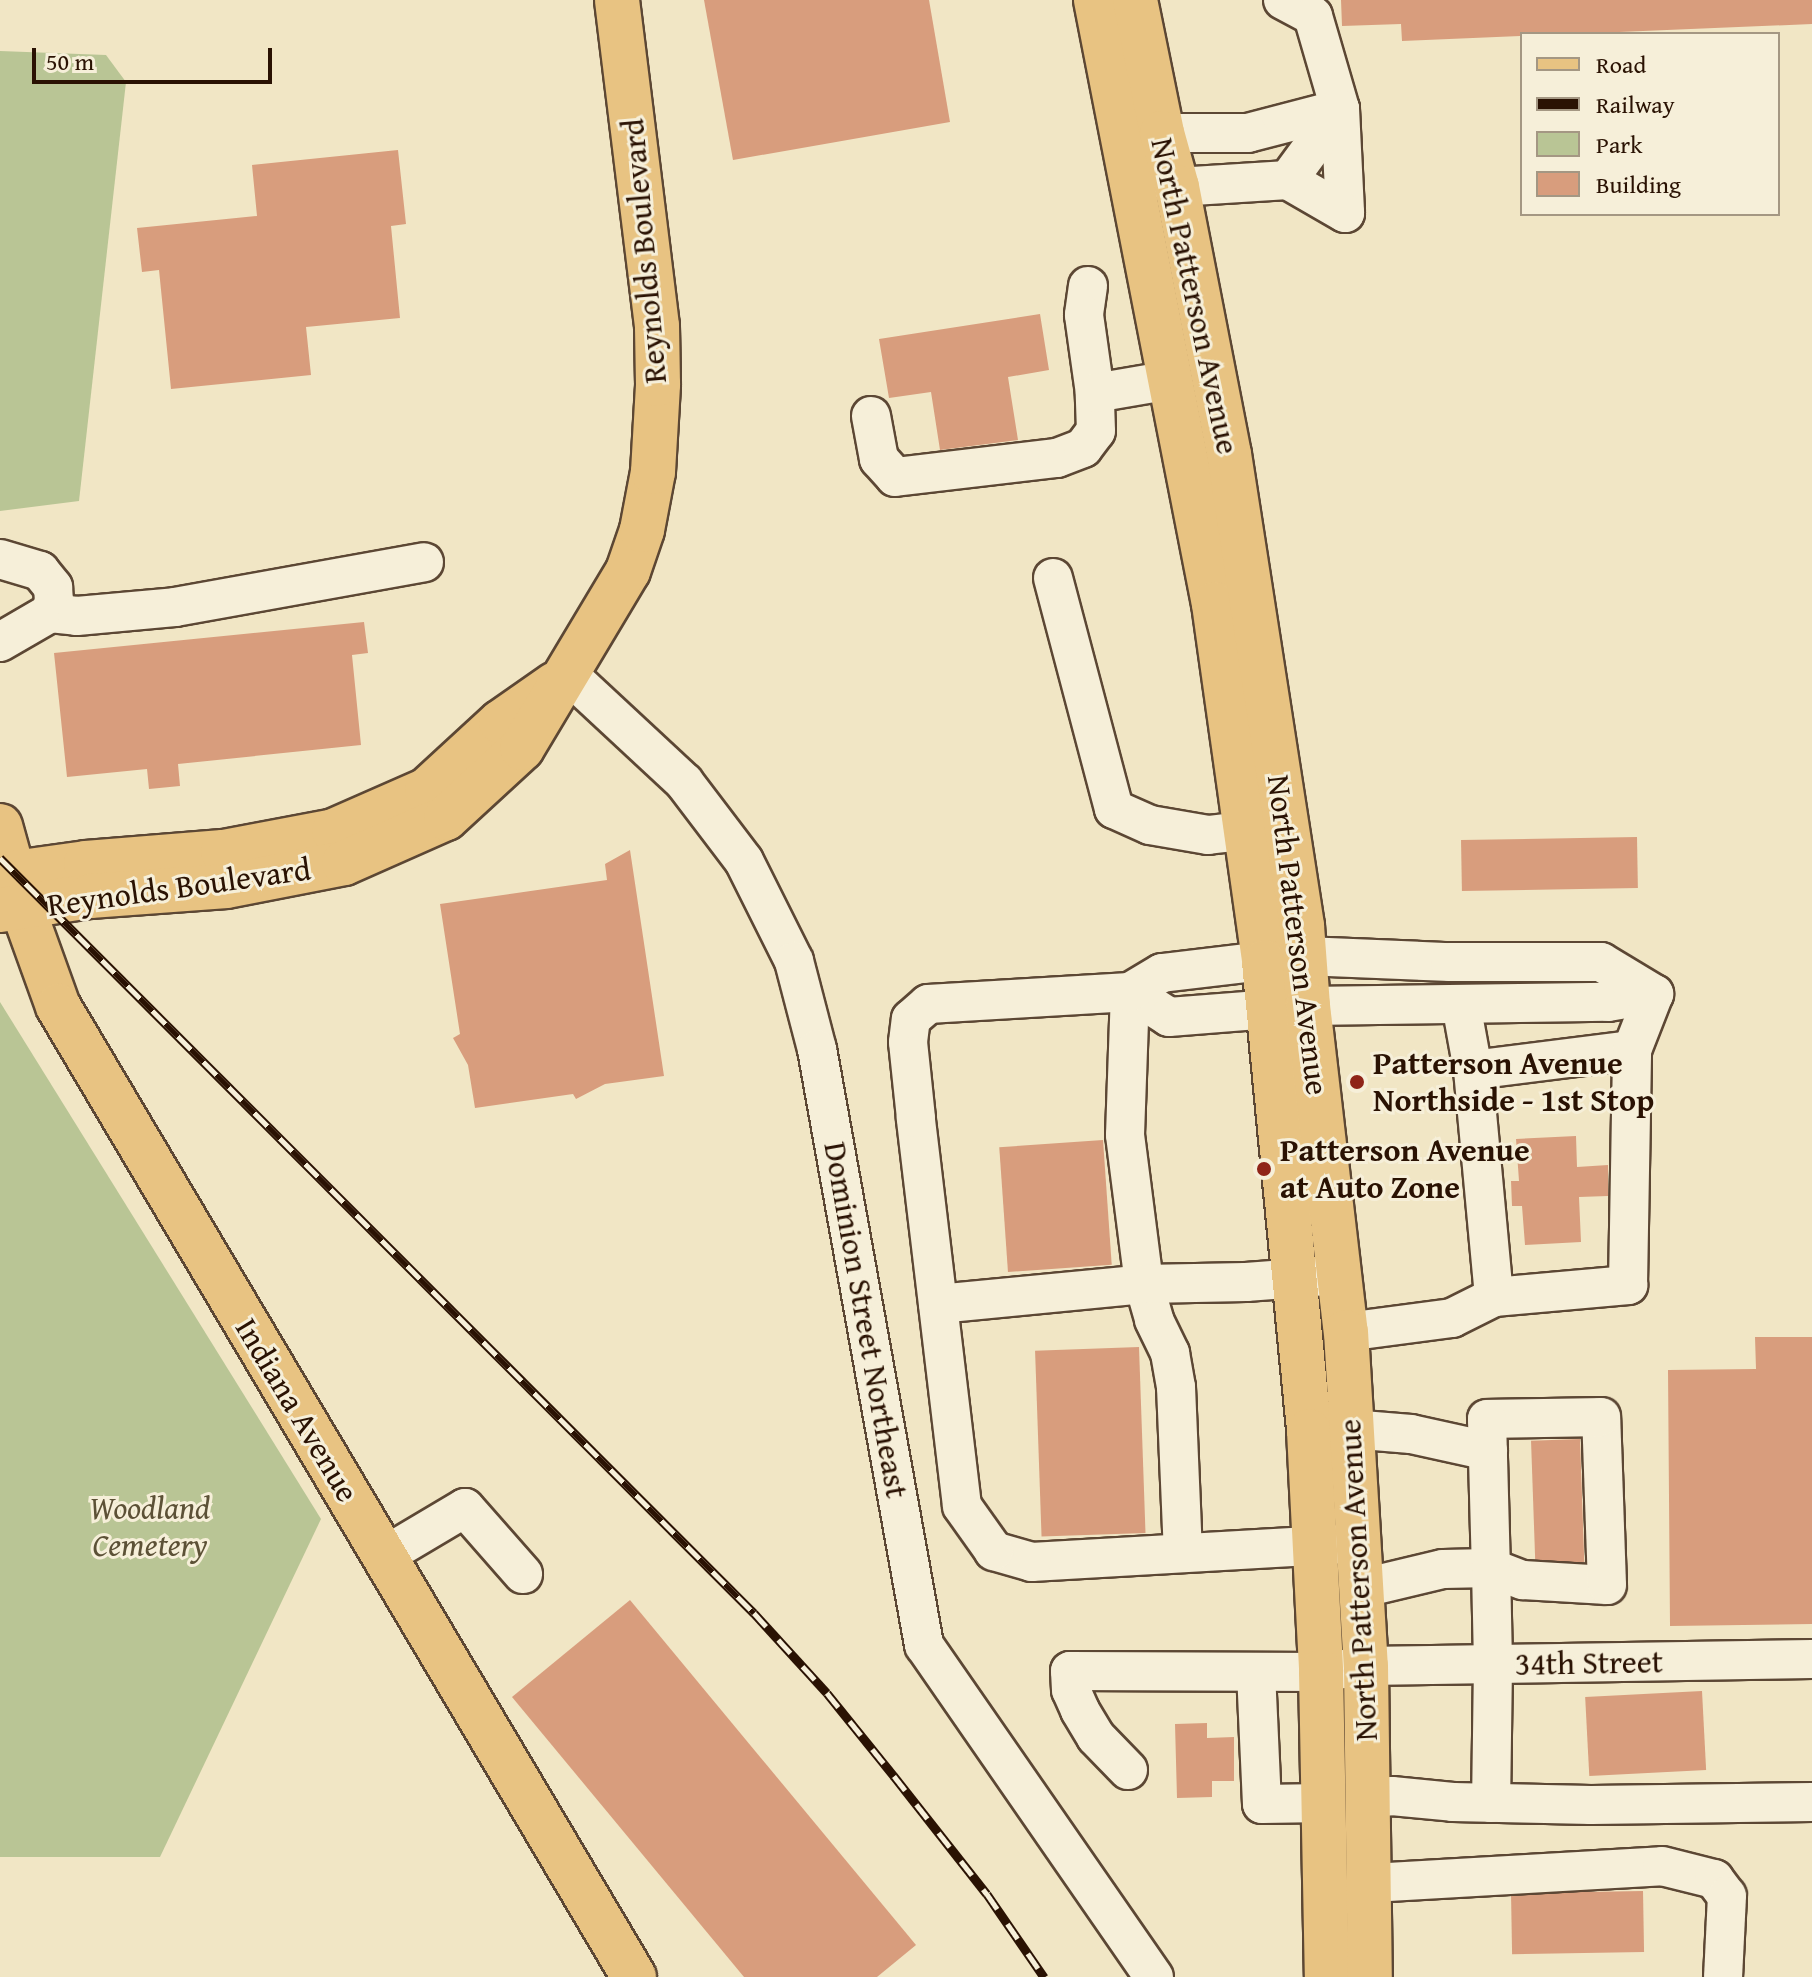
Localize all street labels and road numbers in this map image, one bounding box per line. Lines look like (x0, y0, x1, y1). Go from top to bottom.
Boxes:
street label: Reynolds Boulevard (613, 117, 675, 385)
street label: North Patterson Avenue (1143, 134, 1247, 458)
street label: North Patterson Avenue (1259, 773, 1337, 1097)
street label: Reynolds Boulevard (45, 850, 313, 924)
street label: Dominion Street Northeast (816, 1139, 916, 1501)
street label: Indiana Avenue (227, 1311, 367, 1509)
street label: North Patterson Avenue (1330, 1418, 1386, 1742)
street label: 34th Street (1515, 1643, 1663, 1683)

